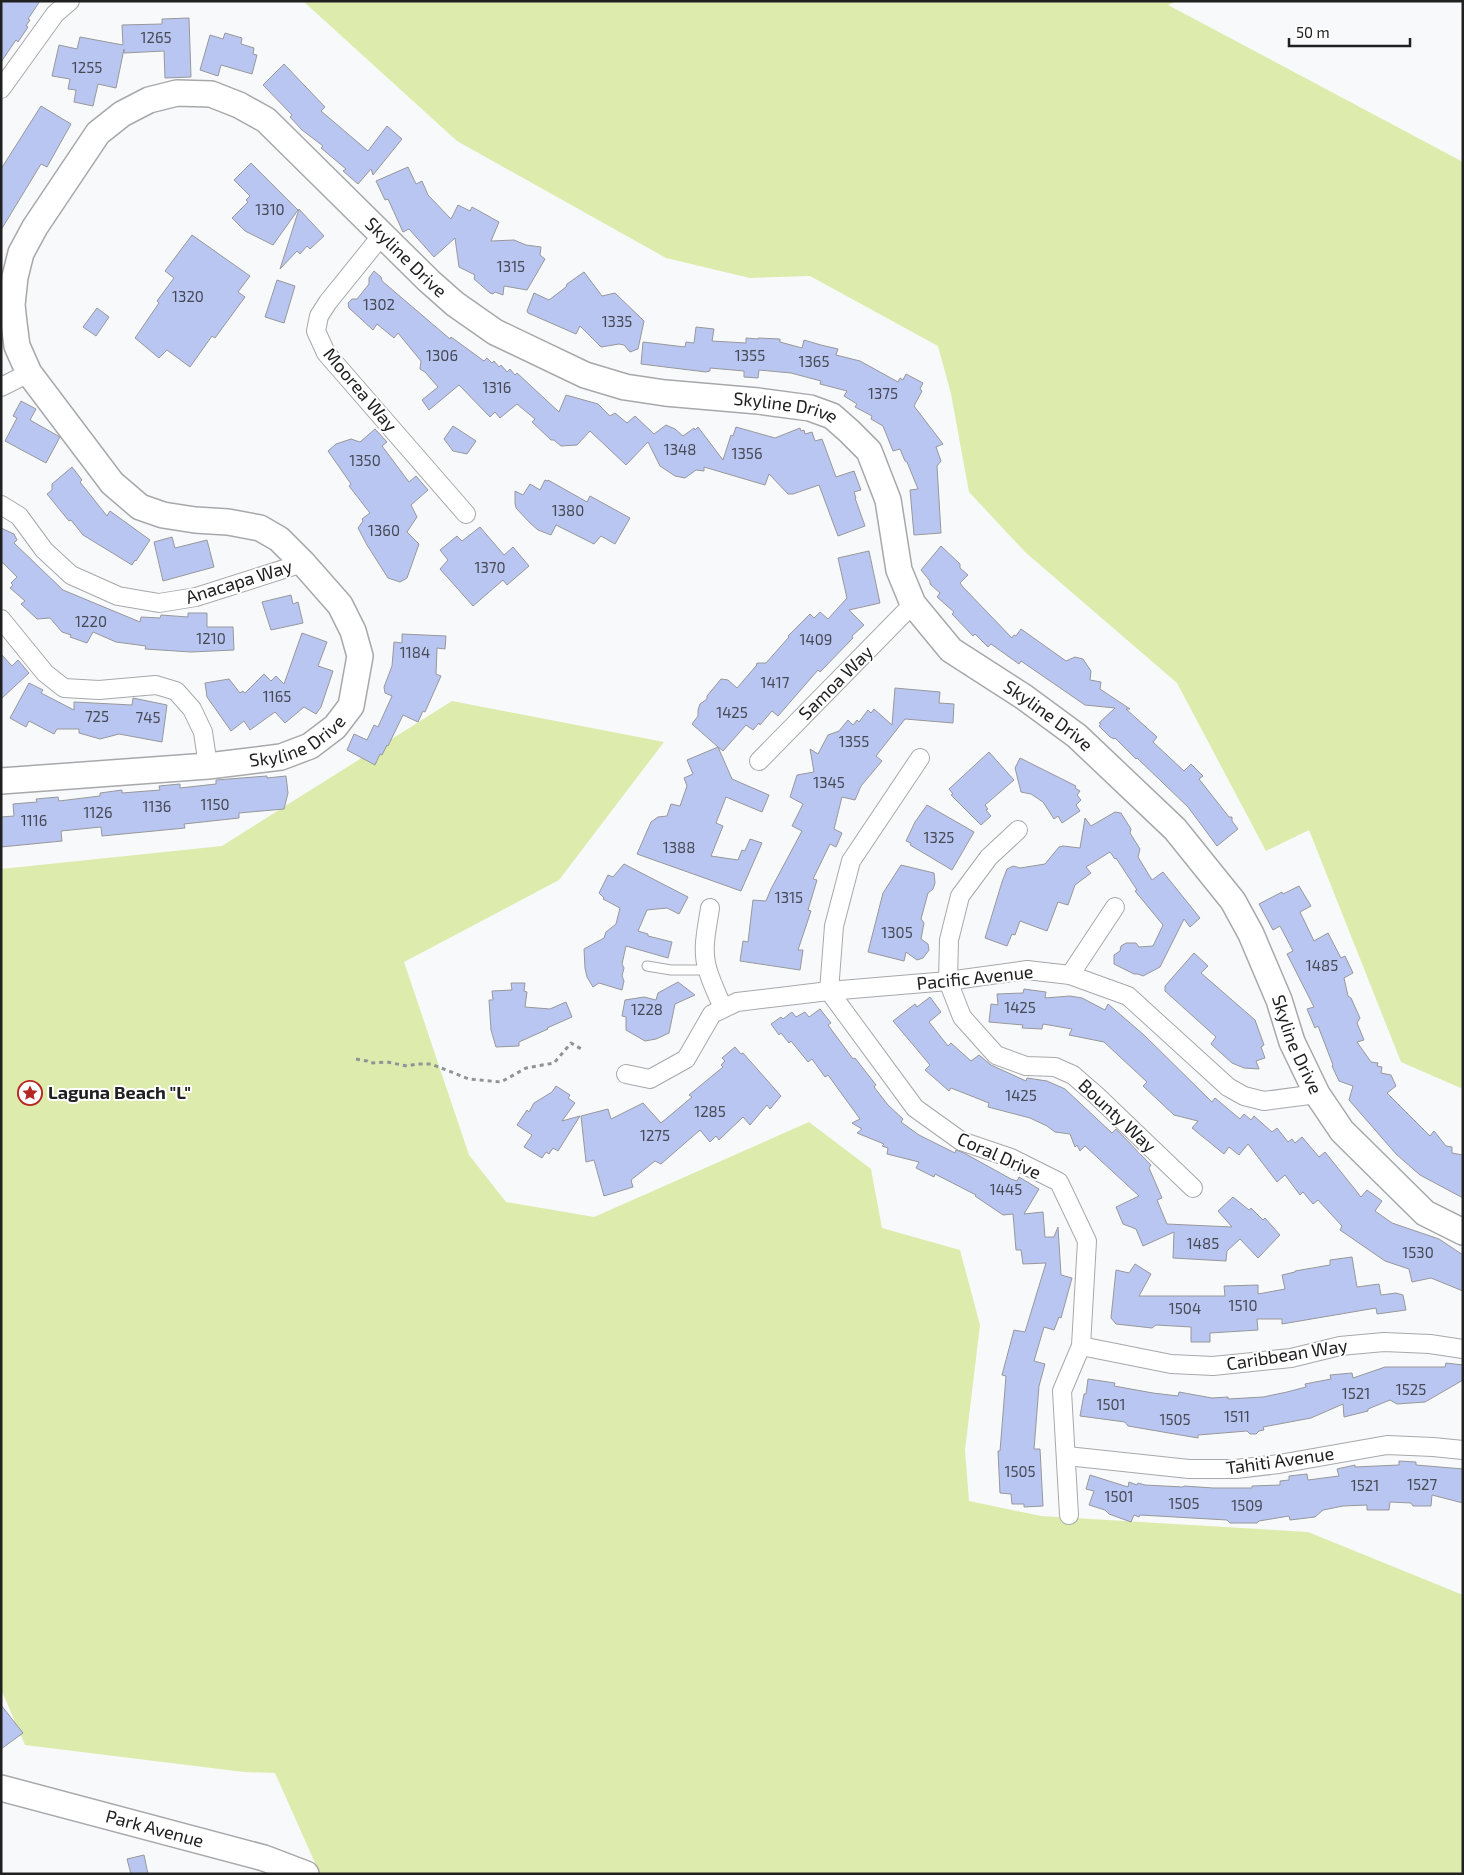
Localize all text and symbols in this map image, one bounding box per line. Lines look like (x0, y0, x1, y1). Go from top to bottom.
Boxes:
scale bar (1289, 15, 1410, 47)
text: 50 m (1296, 23, 1330, 41)
house number: 1265 (140, 28, 172, 46)
house number: 1255 (72, 58, 102, 76)
house number: 1310 (255, 200, 285, 218)
street label: Skyline Drive (361, 212, 452, 302)
house number: 1315 (497, 257, 525, 275)
house number: 1320 (172, 287, 204, 305)
house number: 1302 (363, 295, 395, 313)
house number: 1335 (602, 312, 632, 330)
street label: Moorea Way (319, 343, 403, 436)
house number: 1306 (426, 346, 458, 364)
house number: 1355 (735, 346, 765, 364)
house number: 1365 (799, 352, 829, 370)
house number: 1316 (483, 378, 511, 396)
house number: 1375 (868, 384, 898, 402)
street label: Skyline Drive (733, 387, 844, 427)
house number: 1348 (664, 440, 696, 458)
house number: 1356 (732, 444, 762, 462)
house number: 1350 (349, 451, 381, 469)
house number: 1380 (552, 501, 584, 519)
house number: 1360 (368, 521, 400, 539)
street label: Anacapa Way (183, 554, 295, 608)
house number: 1370 (474, 558, 506, 576)
house number: 1220 (75, 612, 107, 630)
house number: 1210 (196, 629, 226, 647)
house number: 1409 (800, 630, 832, 648)
street label: Samoa Way (794, 640, 877, 724)
house number: 1184 (400, 643, 430, 661)
house number: 1417 (761, 673, 790, 691)
street label: Skyline Drive (1000, 675, 1098, 755)
house number: 1165 (263, 687, 291, 705)
house number: 1425 (716, 703, 748, 721)
house number: 725 (85, 707, 109, 725)
house number: 745 (136, 708, 160, 726)
street label: Skyline Drive (248, 711, 350, 771)
house number: 1355 (839, 732, 869, 750)
house number: 1345 (813, 773, 845, 791)
house number: 1150 (200, 795, 230, 813)
house number: 1136 (143, 797, 171, 815)
house number: 1126 (84, 803, 112, 821)
house number: 1116 (21, 811, 47, 829)
house number: 1325 (924, 828, 954, 846)
house number: 1388 (663, 838, 695, 856)
house number: 1315 (775, 888, 803, 906)
house number: 1305 (881, 923, 913, 941)
house number: 1485 (1306, 956, 1338, 974)
street label: Pacific Avenue (915, 960, 1034, 994)
street label: Skyline Drive (1268, 992, 1327, 1097)
house number: 1425 (1004, 998, 1036, 1016)
house number: 1228 (631, 1000, 663, 1018)
street label: Bounty Way (1074, 1074, 1161, 1157)
place icon: Laguna Beach "L" (17, 1080, 43, 1106)
place label: Laguna Beach "L" (48, 1081, 191, 1103)
house number: 1425 (1005, 1086, 1037, 1104)
house number: 1285 (694, 1102, 726, 1120)
house number: 1275 (640, 1126, 670, 1144)
street label: Coral Drive (954, 1127, 1045, 1183)
house number: 1445 (990, 1180, 1022, 1198)
house number: 1485 (1187, 1234, 1219, 1252)
house number: 1530 (1402, 1243, 1434, 1261)
house number: 1510 (1228, 1296, 1258, 1314)
house number: 1504 (1169, 1299, 1201, 1317)
street label: Caribbean Way (1225, 1334, 1349, 1374)
house number: 1525 (1396, 1380, 1426, 1398)
house number: 1521 (1342, 1384, 1370, 1402)
house number: 1501 (1096, 1395, 1126, 1413)
house number: 1511 (1224, 1407, 1250, 1425)
house number: 1505 (1159, 1410, 1191, 1428)
street label: Tahiti Avenue (1224, 1442, 1335, 1478)
house number: 1505 (1004, 1462, 1036, 1480)
house number: 1527 (1407, 1475, 1437, 1493)
house number: 1521 (1351, 1476, 1379, 1494)
house number: 1501 (1104, 1487, 1134, 1505)
house number: 1505 (1168, 1494, 1200, 1512)
house number: 1509 (1231, 1496, 1263, 1514)
street label: Park Avenue (103, 1804, 206, 1851)

